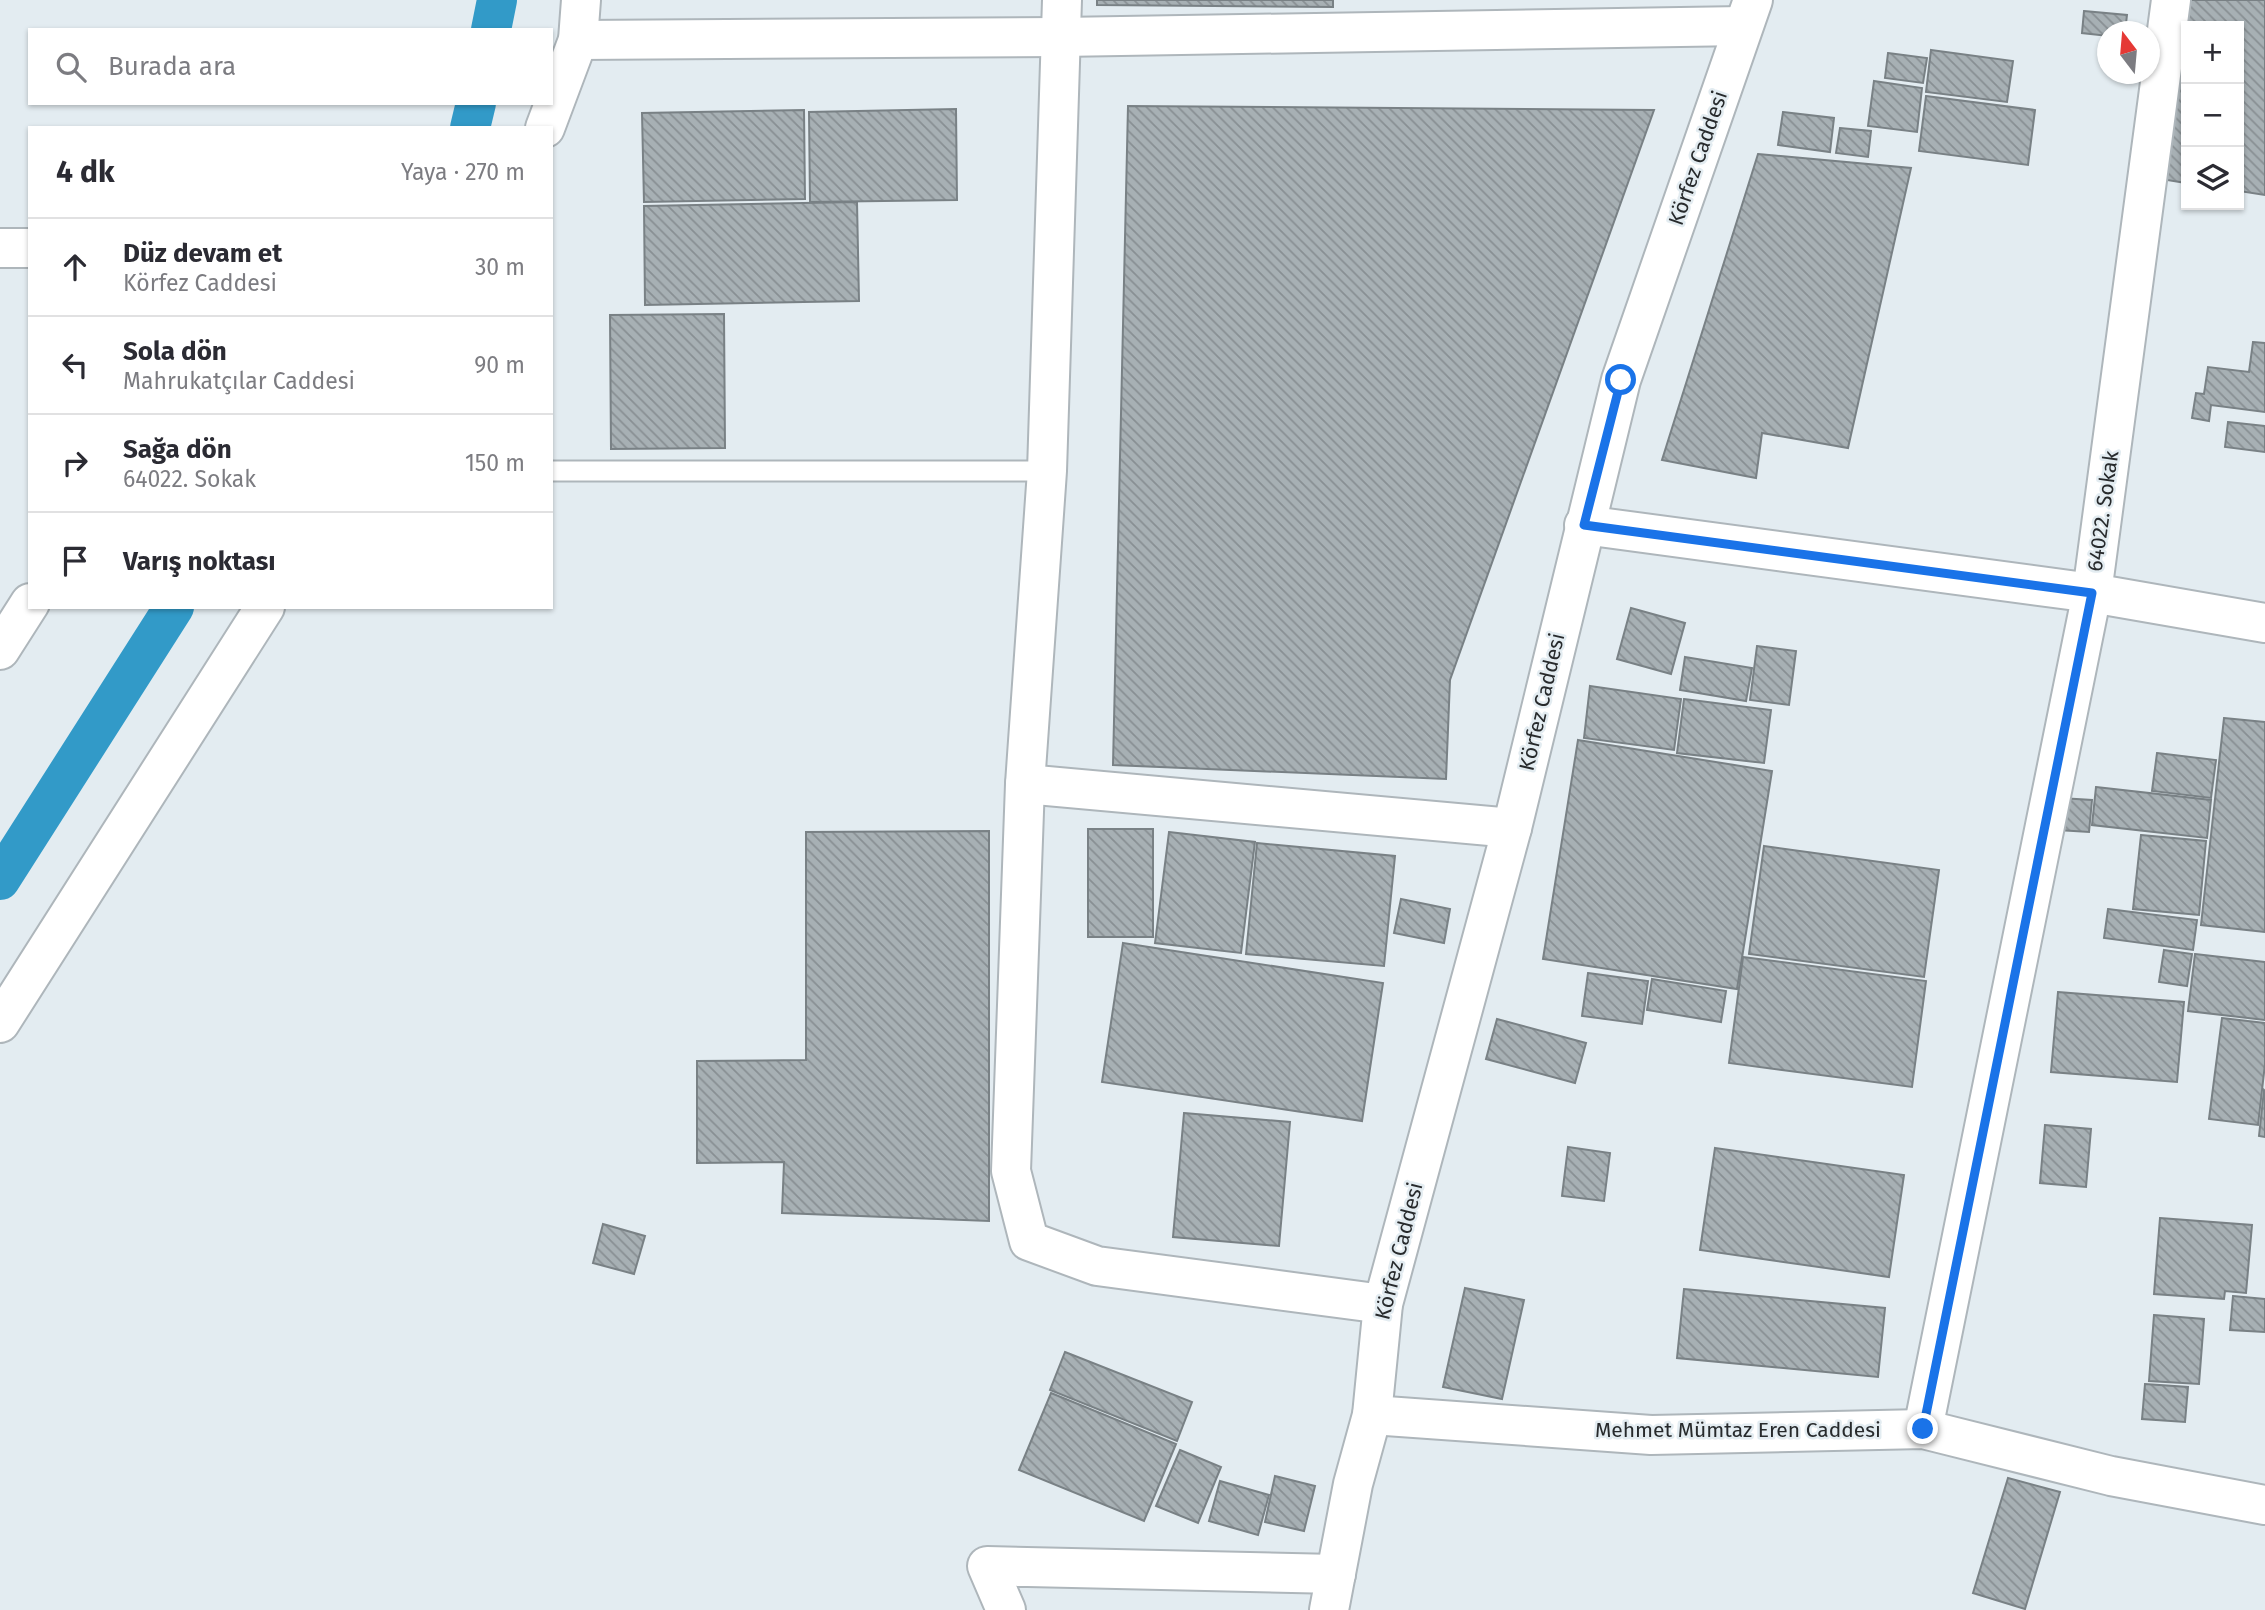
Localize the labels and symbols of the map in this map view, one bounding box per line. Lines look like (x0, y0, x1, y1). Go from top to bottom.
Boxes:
north arrow (2097, 21, 2160, 84)
street label: Körfez Caddesi (1663, 87, 1733, 229)
route start (1605, 364, 1636, 395)
street label: 64022. Sokak (2082, 449, 2124, 573)
street label: Körfez Caddesi (1514, 631, 1570, 773)
street label: Körfez Caddesi (1369, 1180, 1429, 1322)
route end (1907, 1413, 1938, 1444)
street label: Mehmet Mümtaz Eren Caddesi (1595, 1417, 1881, 1443)

